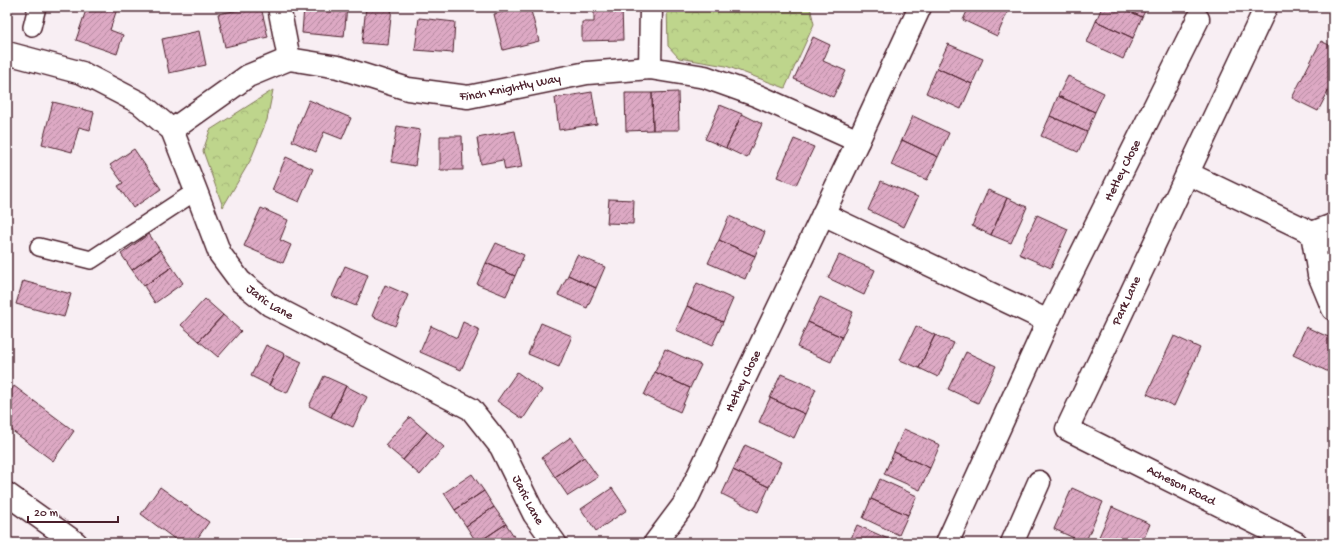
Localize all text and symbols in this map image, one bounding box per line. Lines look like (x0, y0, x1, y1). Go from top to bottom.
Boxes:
street label: Finch Knightly Way (457, 71, 563, 105)
street label: Hetley Close (1101, 137, 1144, 204)
street label: Park Lane (1109, 274, 1145, 329)
street label: Jaric Lane (243, 281, 296, 323)
street label: Hetley Close (722, 348, 764, 415)
street label: Acheson Road (1144, 462, 1219, 510)
street label: Jaric Lane (509, 473, 547, 528)
scale bar (28, 498, 118, 524)
text: 20 m (34, 507, 59, 521)

